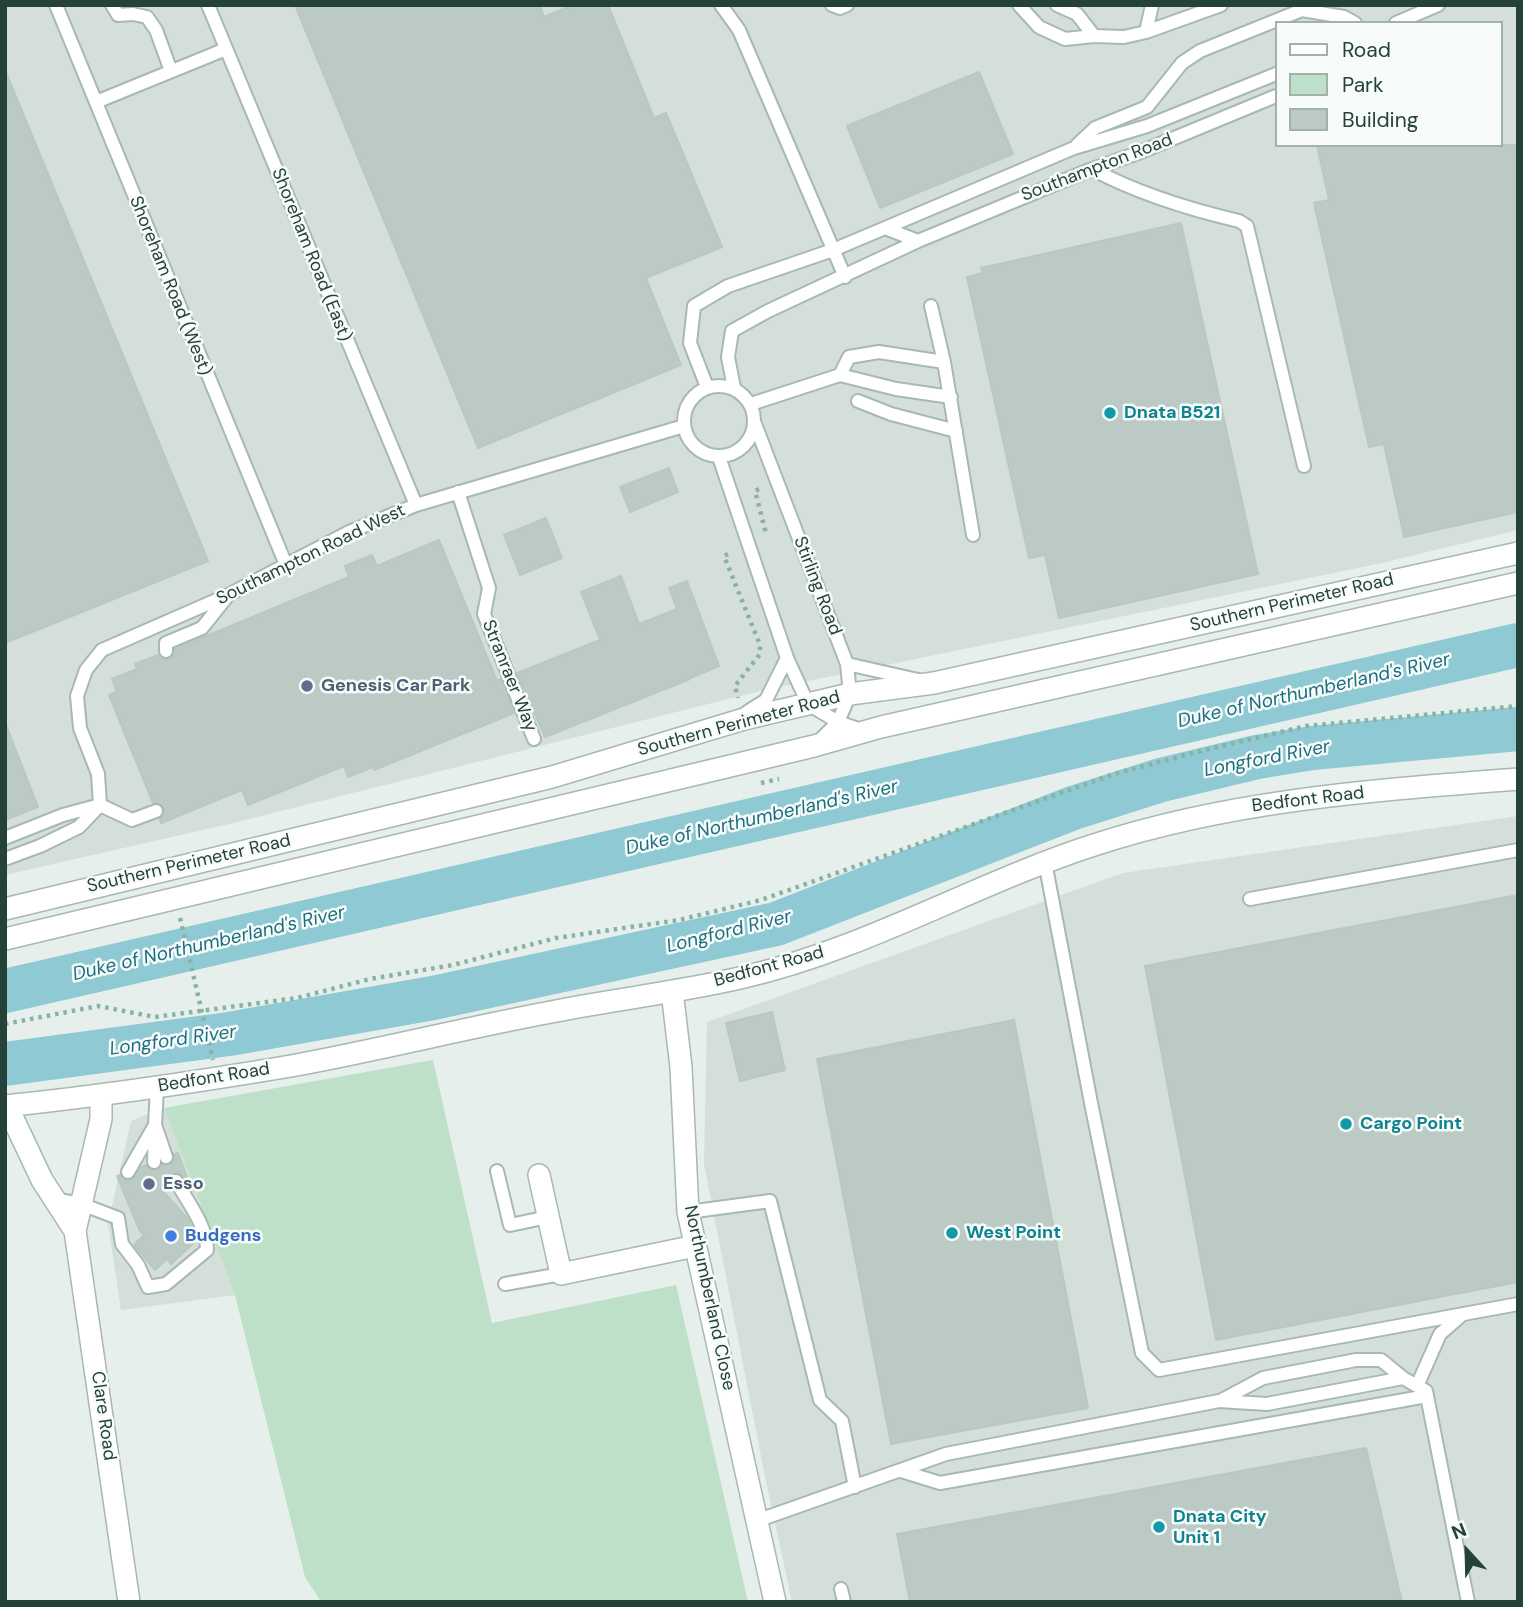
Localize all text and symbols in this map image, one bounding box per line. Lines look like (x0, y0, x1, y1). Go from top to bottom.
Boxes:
legend (1274, 21, 1502, 147)
text: Road (1342, 36, 1391, 64)
text: Park (1342, 71, 1383, 99)
text: Building (1342, 106, 1418, 134)
street label: Southampton Road (1018, 129, 1176, 207)
street label: Shoreham Road (East) (266, 165, 356, 345)
street label: Shoreham Road (West) (124, 193, 216, 379)
place label: Dnata B521 (1124, 402, 1220, 424)
marker: Dnata B521 (1102, 405, 1118, 421)
street label: Southampton Road West (213, 500, 409, 610)
street label: Stirling Road (788, 534, 846, 638)
street label: Southern Perimeter Road (1188, 569, 1396, 637)
street label: Stranraer Way (477, 617, 541, 735)
water label: Duke of Northumberland's River (1176, 649, 1452, 733)
place label: Genesis Car Park (321, 675, 470, 697)
marker: Genesis Car Park (299, 678, 315, 694)
street label: Southern Perimeter Road (636, 687, 842, 761)
water label: Longford River (1202, 736, 1332, 782)
water label: Duke of Northumberland's River (624, 776, 900, 860)
street label: Bedfont Road (1251, 782, 1365, 818)
street label: Southern Perimeter Road (85, 830, 293, 898)
water label: Duke of Northumberland's River (71, 902, 347, 986)
water label: Longford River (664, 905, 794, 959)
street label: Bedfont Road (712, 942, 826, 992)
water label: Longford River (108, 1021, 238, 1061)
street label: Bedfont Road (157, 1059, 271, 1097)
place label: Cargo Point (1360, 1113, 1462, 1135)
marker: Cargo Point (1338, 1116, 1354, 1132)
place label: Esso (163, 1173, 204, 1195)
marker: Esso (141, 1176, 157, 1192)
street label: Northumberland Close (679, 1203, 739, 1393)
place label: West Point (966, 1222, 1061, 1244)
place label: Budgens (185, 1225, 261, 1247)
marker: West Point (944, 1225, 960, 1241)
marker: Budgens (163, 1228, 179, 1244)
street label: Clare Road (86, 1370, 120, 1462)
place label: Dnata City Unit 1 (1173, 1506, 1267, 1548)
north arrow (1432, 1516, 1502, 1586)
text: N (1448, 1517, 1470, 1545)
marker: Dnata City Unit 1 (1151, 1519, 1167, 1535)

